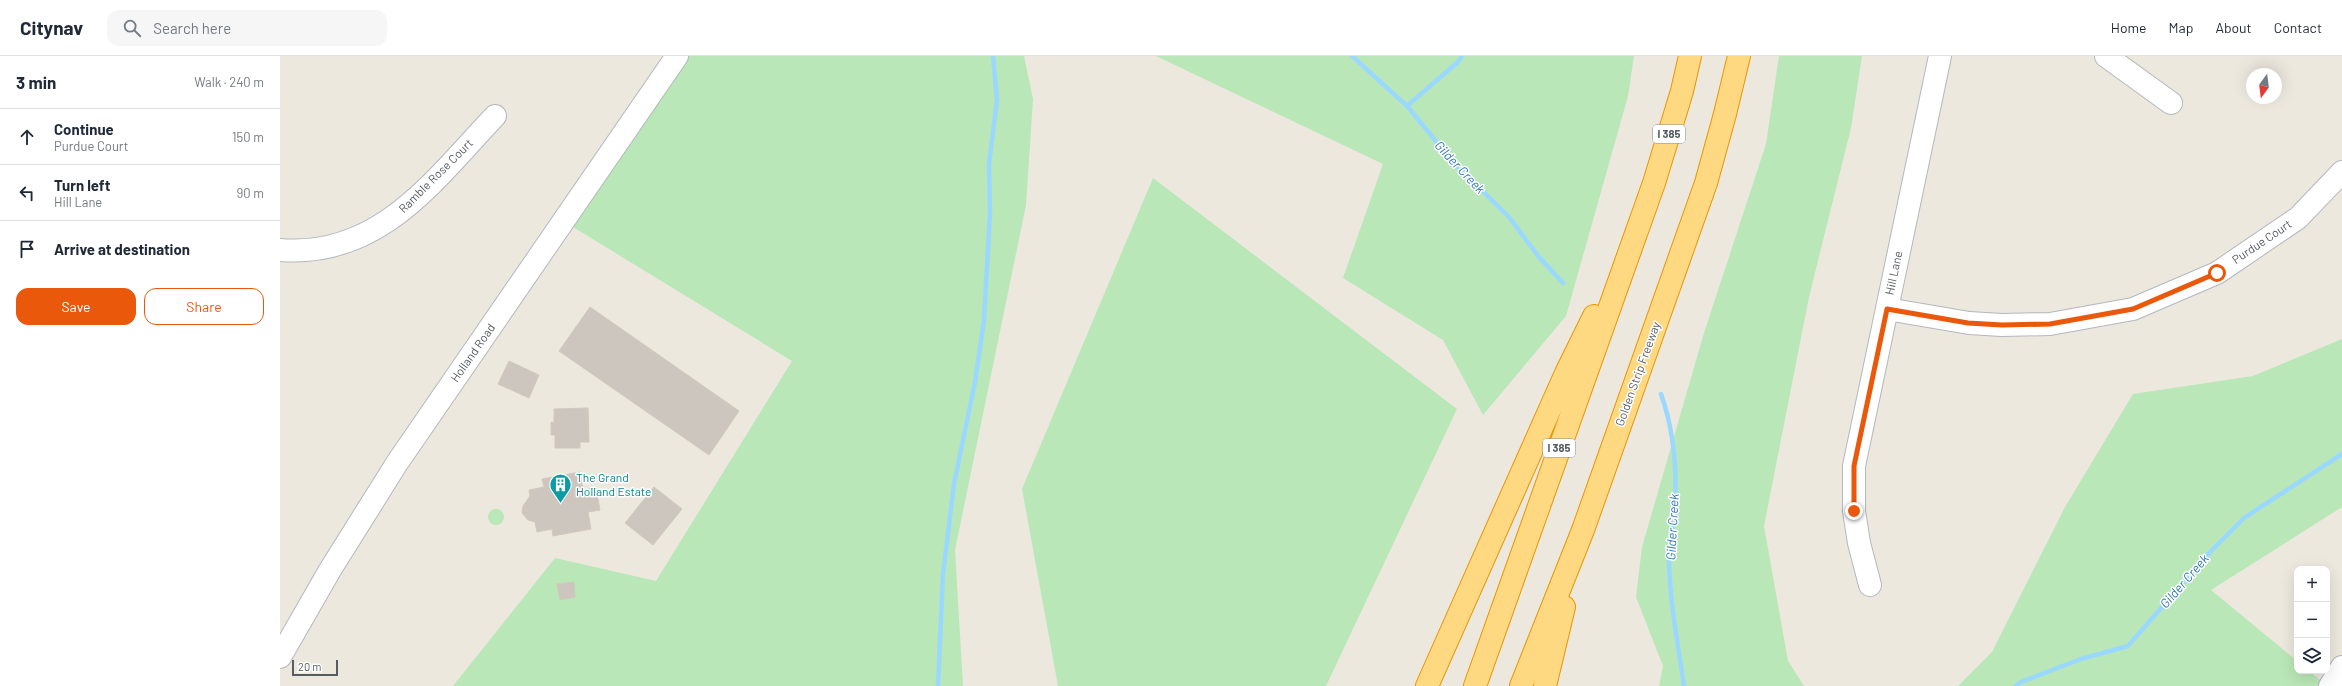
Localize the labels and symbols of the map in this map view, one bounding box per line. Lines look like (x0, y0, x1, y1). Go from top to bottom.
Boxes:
north arrow (2246, 68, 2282, 104)
road number: I 385 (1653, 125, 1685, 143)
street label: Ramble Rose Court (395, 135, 475, 215)
water label: Gilder Creek (1431, 137, 1489, 197)
street label: Purdue Court (2229, 216, 2294, 266)
street label: Hill Lane (1882, 250, 1905, 296)
route start (2208, 264, 2226, 282)
street label: Golden Strip Freeway (1612, 319, 1663, 428)
street label: Holland Road (447, 321, 497, 384)
road number: I 385 (1543, 439, 1575, 457)
place label: The Grand Holland Estate (576, 470, 651, 498)
building icon: The Grand Holland Estate (548, 472, 574, 505)
water label: Gilder Creek (1662, 493, 1682, 561)
route end (1845, 502, 1863, 520)
water label: Gilder Creek (2156, 550, 2212, 611)
scale bar (292, 658, 338, 677)

